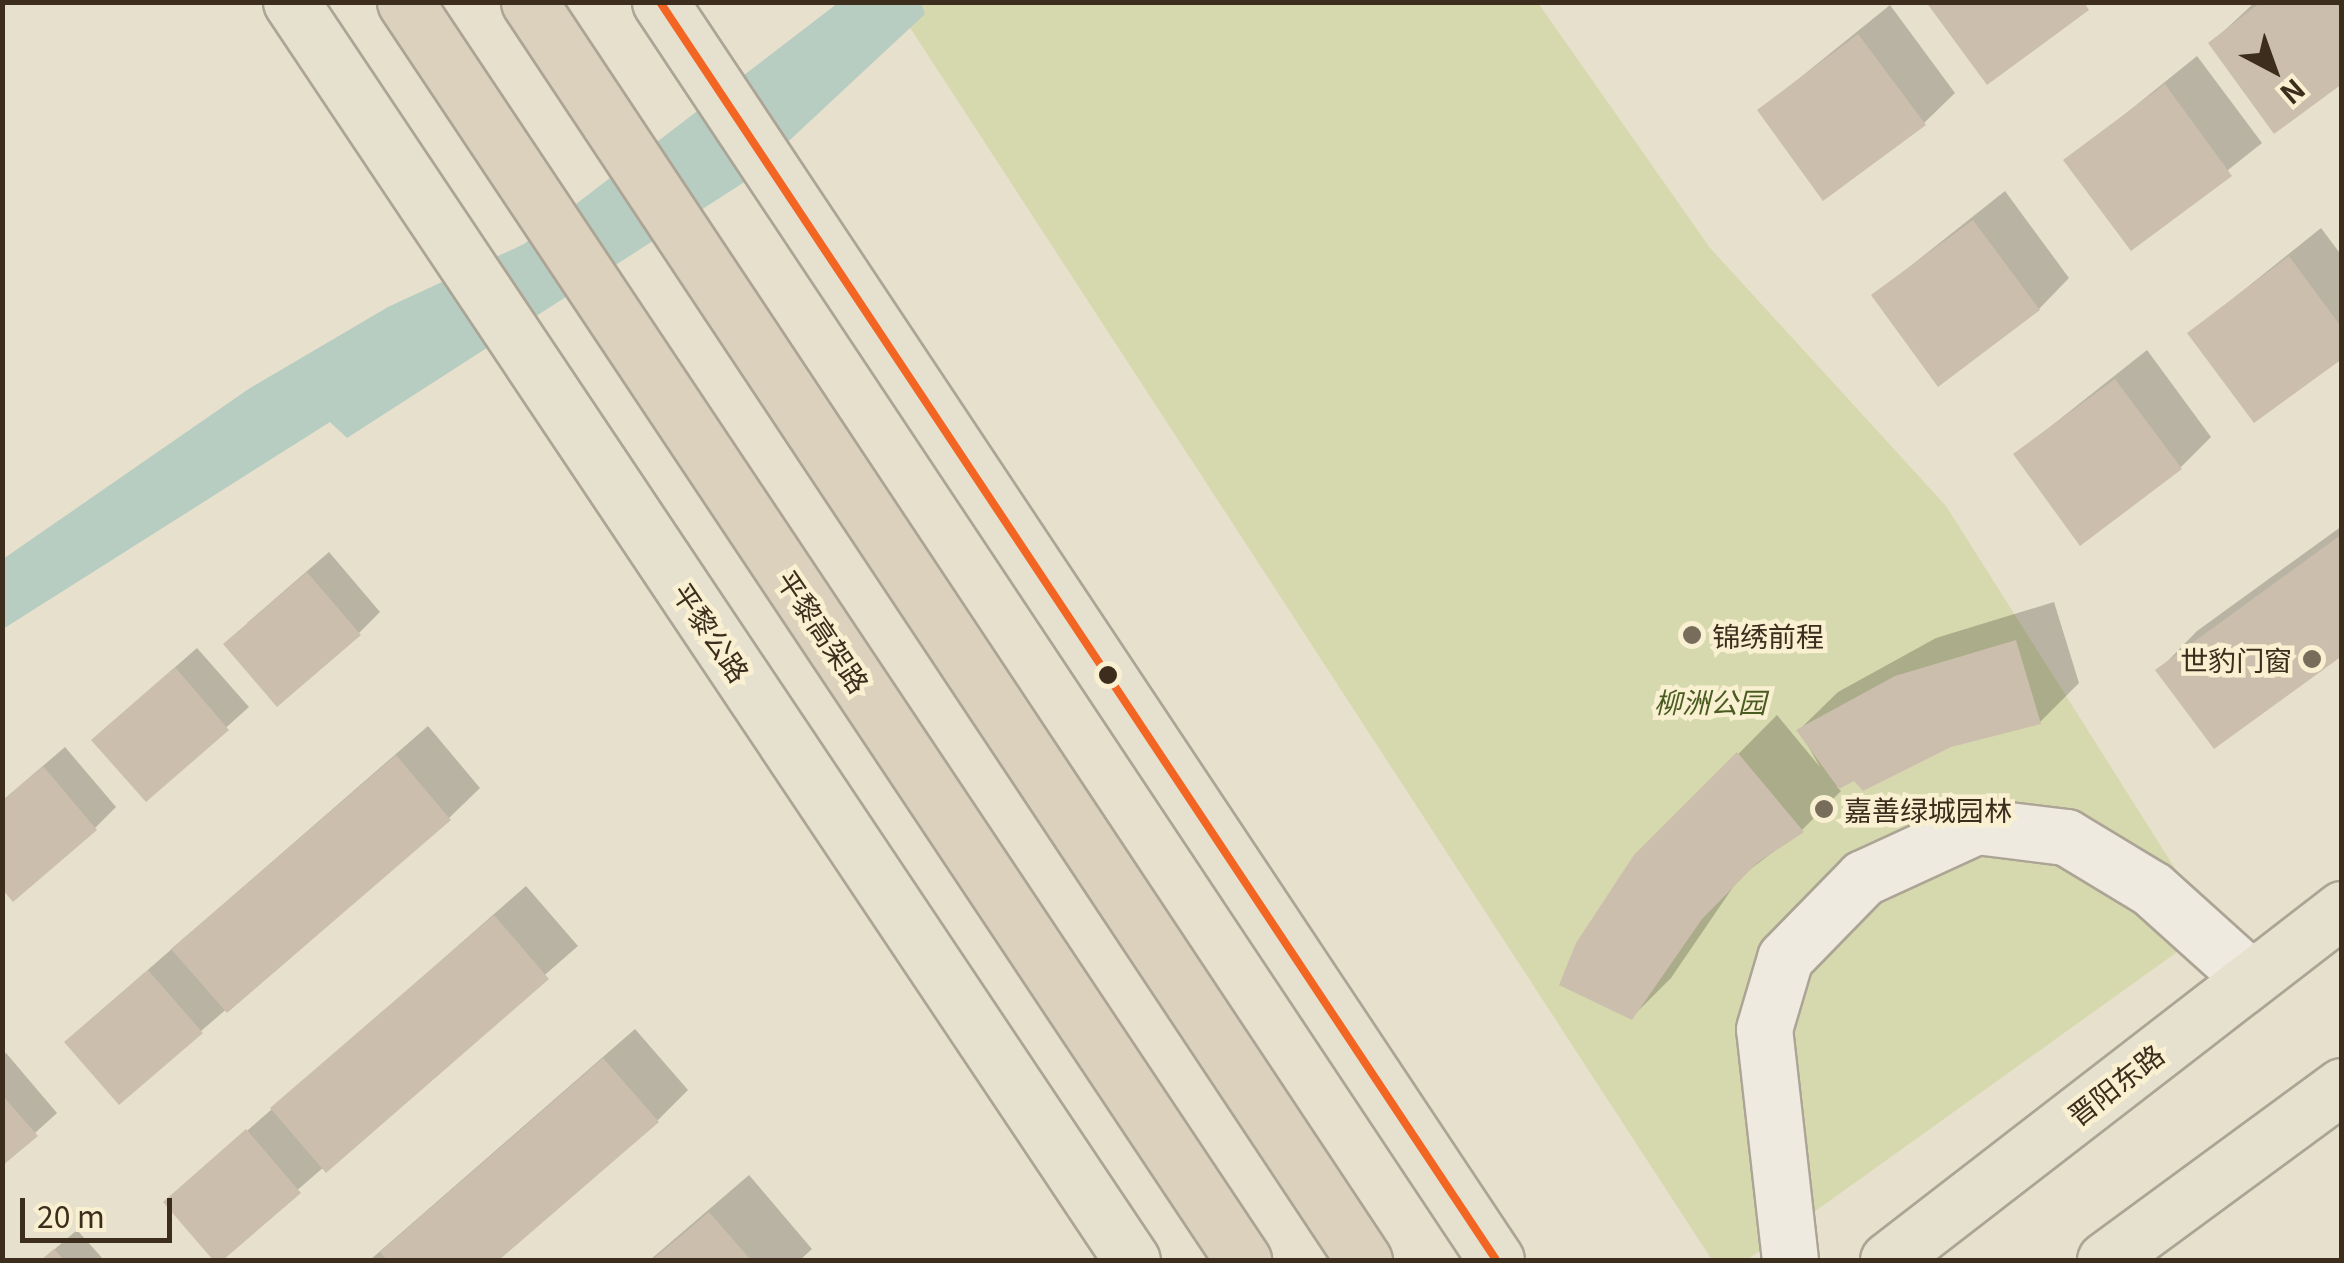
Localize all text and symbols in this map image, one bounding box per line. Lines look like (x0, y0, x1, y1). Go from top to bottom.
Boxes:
north arrow (2224, 20, 2324, 120)
text: N (2273, 71, 2315, 115)
street label: 平黎高架路 (771, 564, 877, 698)
street label: 平黎公路 (667, 576, 757, 688)
place label: 锦绣前程 (1712, 618, 1824, 652)
marker: 锦绣前程 (1681, 624, 1703, 646)
place label: 世豹门窗 (2180, 642, 2292, 676)
marker: 世豹门窗 (2301, 648, 2323, 670)
unlabelled marker (1098, 665, 1118, 685)
park label: 柳洲公园 (1654, 684, 1766, 718)
place label: 嘉善绿城园林 (1844, 792, 2012, 826)
marker: 嘉善绿城园林 (1813, 798, 1835, 820)
street label: 晋阳东路 (2061, 1036, 2169, 1132)
scale bar (25, 1178, 178, 1240)
text: 20 m (37, 1193, 105, 1237)

